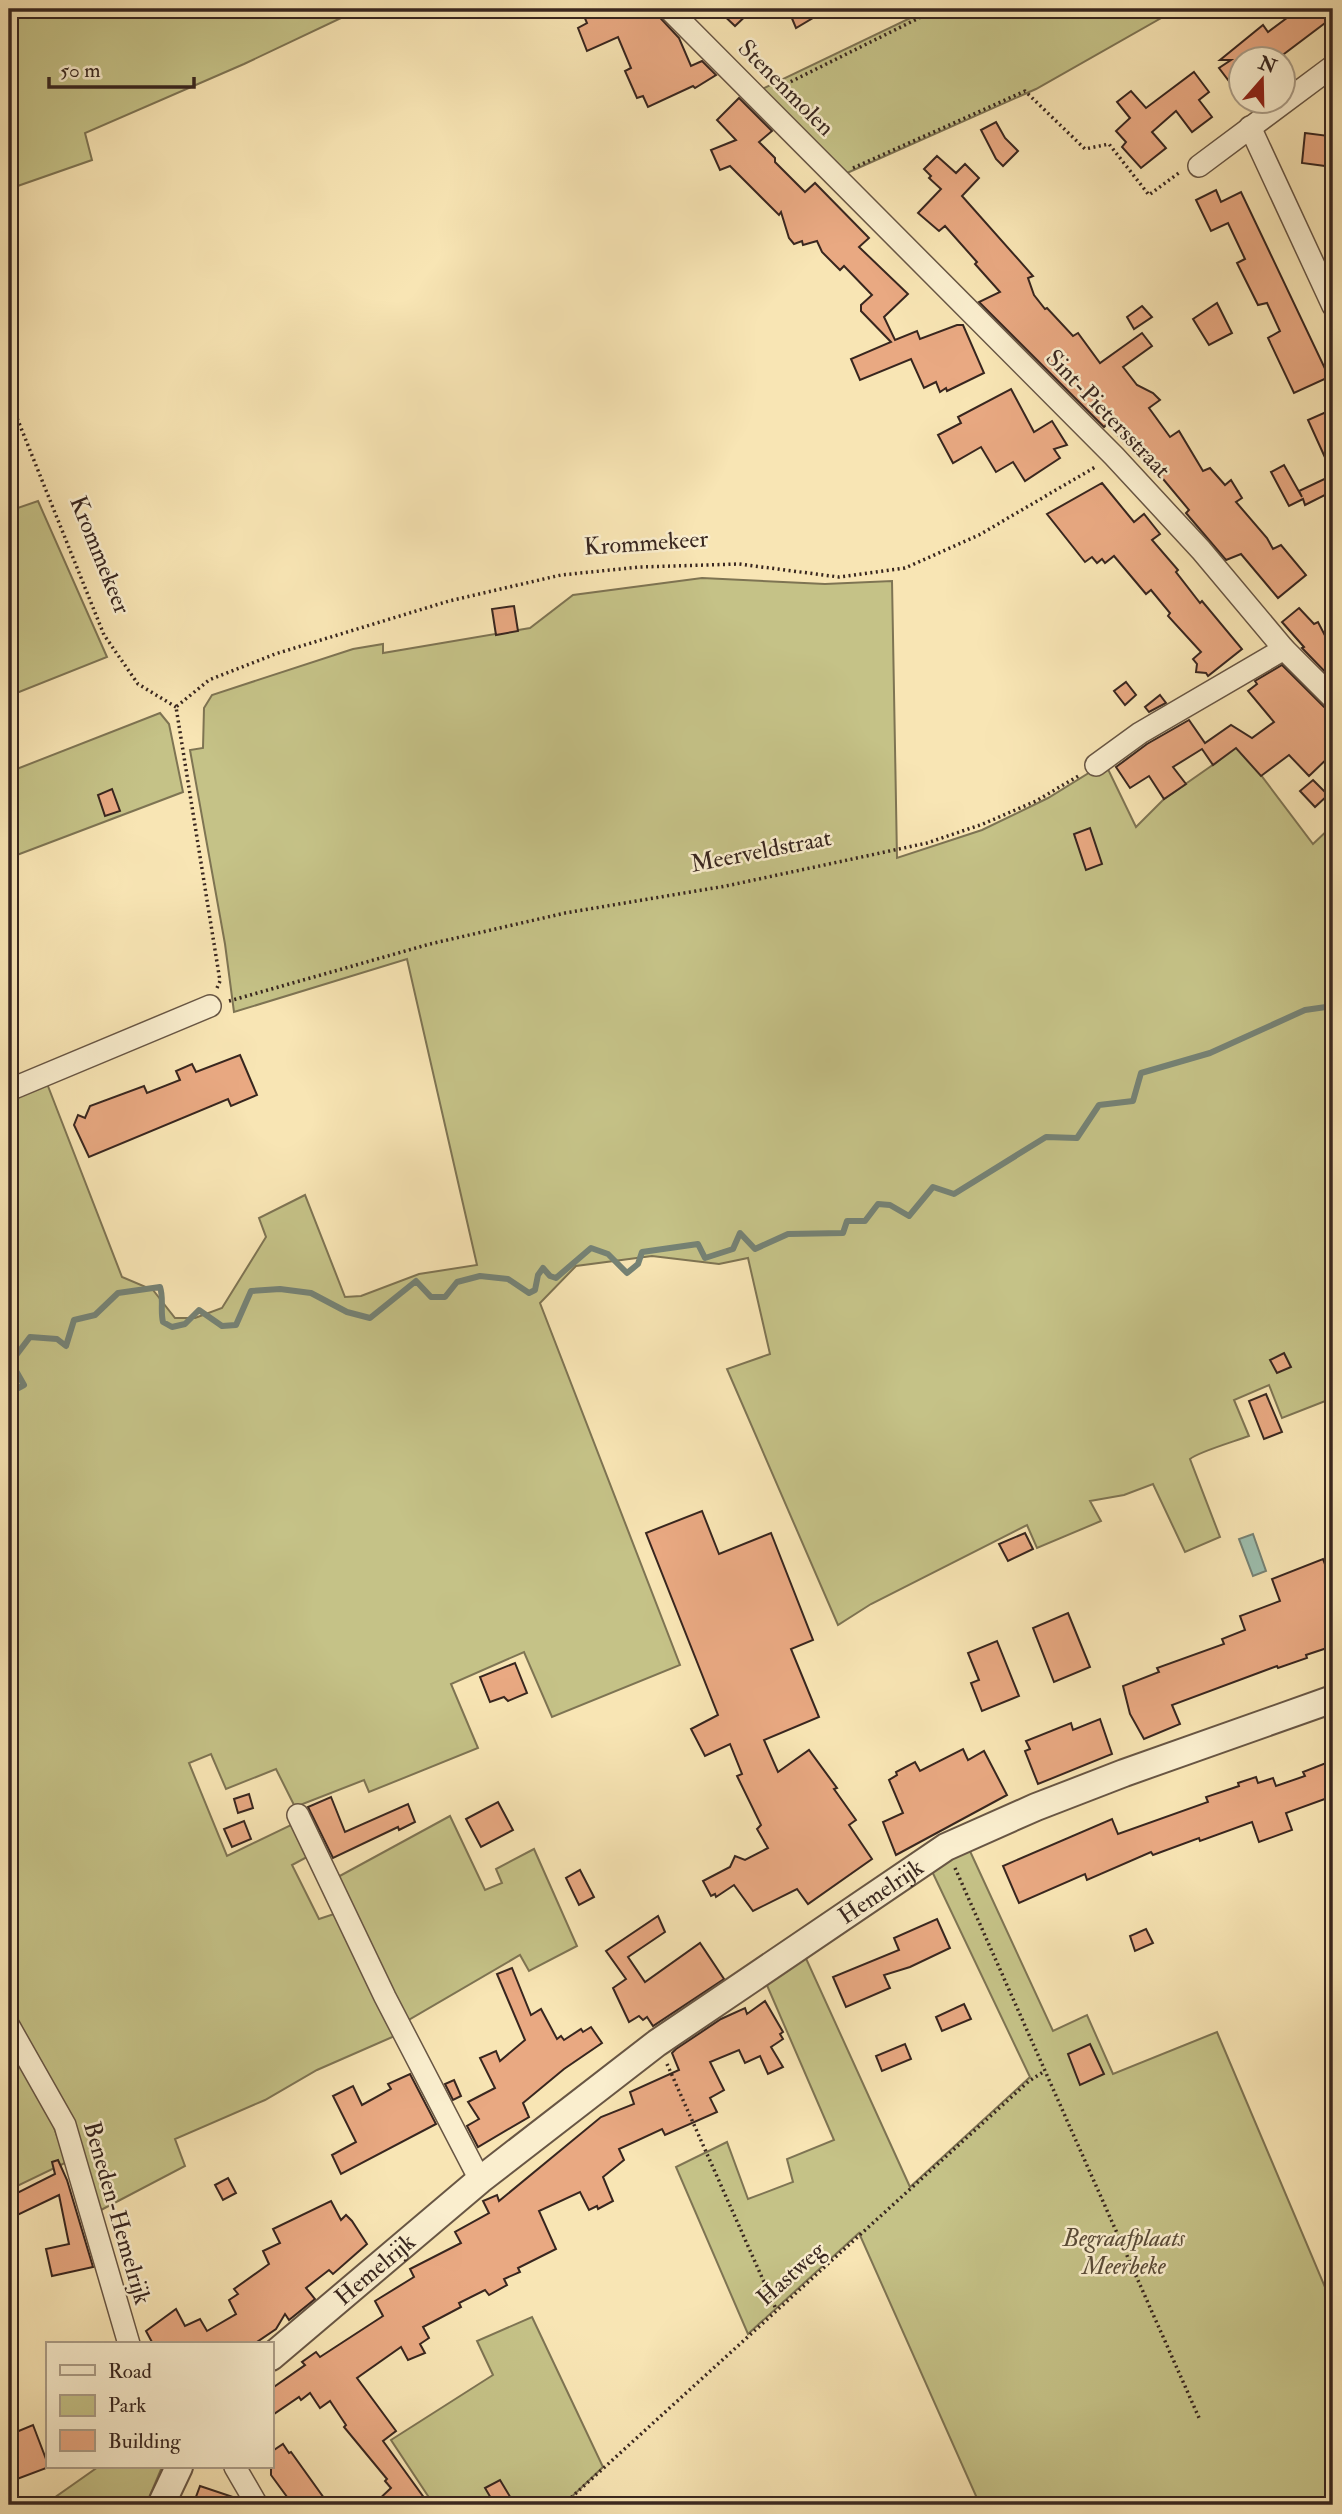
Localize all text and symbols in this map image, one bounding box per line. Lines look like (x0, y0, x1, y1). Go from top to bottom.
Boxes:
street label: Stenenmolen (731, 33, 841, 143)
scale bar (49, 46, 194, 90)
north arrow (1226, 46, 1296, 116)
text: N (1254, 50, 1280, 79)
text: 50 m (60, 57, 101, 84)
street label: Sint-Pietersstraat (1039, 343, 1177, 485)
street label: Krommekeer (62, 491, 138, 619)
street label: Krommekeer (583, 523, 709, 563)
street label: Meerveldstraat (688, 822, 834, 880)
street label: Hemelrijk (832, 1851, 930, 1931)
street label: Beneden-Hemelrijk (76, 2118, 158, 2309)
park label: Begraafplaats Meerbeke (1062, 2223, 1185, 2282)
street label: Hemelrijk (328, 2226, 422, 2312)
street label: Hastweg (750, 2234, 833, 2313)
legend (46, 2342, 273, 2468)
text: Road (108, 2358, 153, 2385)
text: Park (108, 2392, 146, 2419)
text: Building (108, 2428, 181, 2455)

